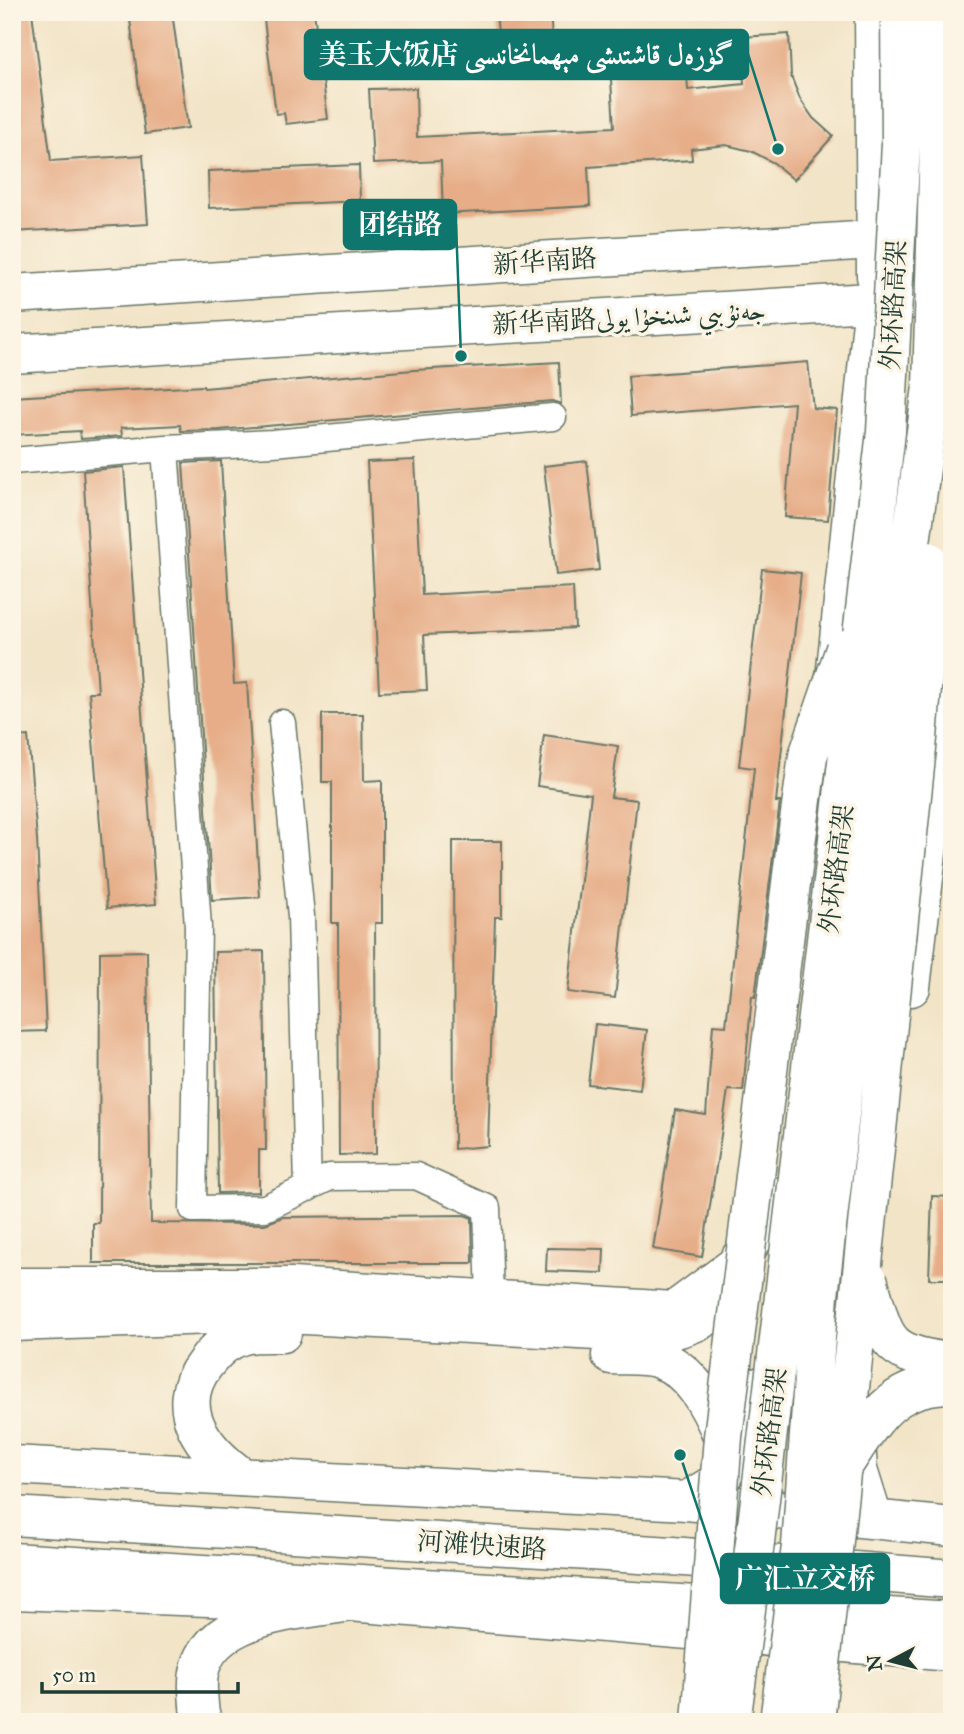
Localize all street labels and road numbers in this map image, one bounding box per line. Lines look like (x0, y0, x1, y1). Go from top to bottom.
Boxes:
street label: 外环路高架 (874, 239, 912, 371)
street label: 新华南路 (492, 241, 598, 281)
street label: 新华南路جەنۇبىي شىنخۇا يولى (491, 294, 767, 347)
street label: 外环路高架 (812, 803, 860, 935)
street label: 外环路高架 (745, 1366, 793, 1498)
street label: 河滩快速路 (416, 1525, 548, 1565)

